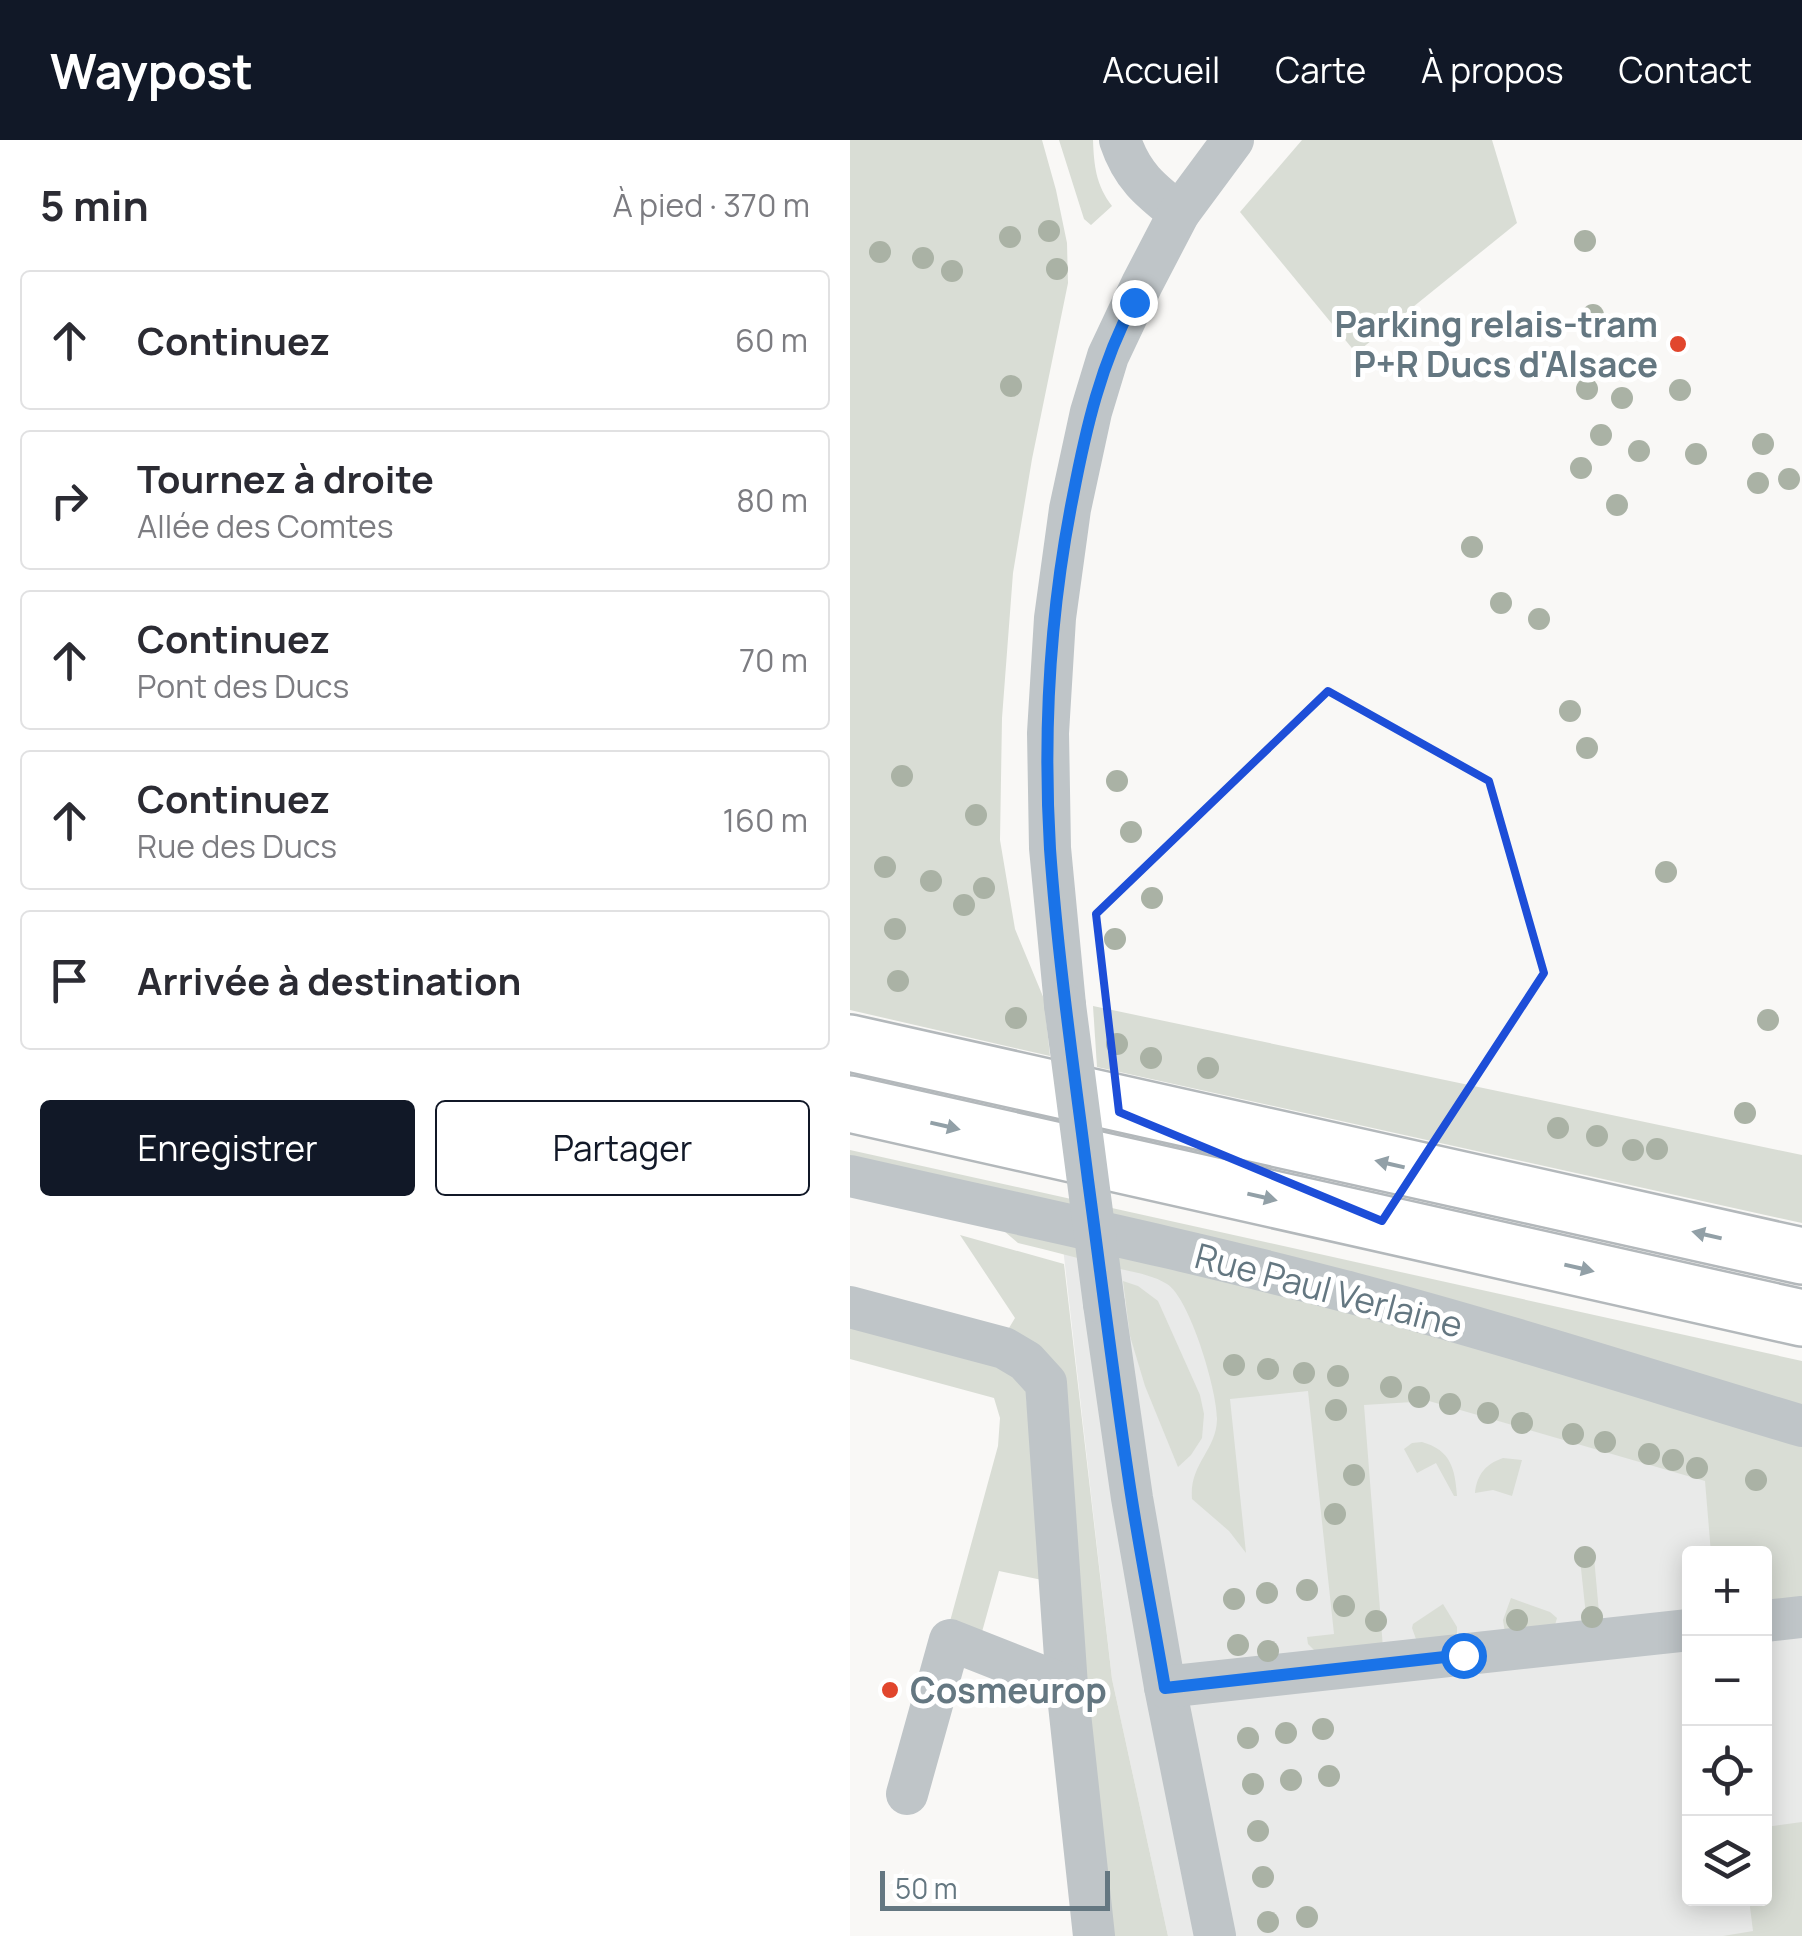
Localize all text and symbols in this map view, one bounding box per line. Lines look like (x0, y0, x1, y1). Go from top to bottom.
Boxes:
text: Waypost (50, 38, 253, 103)
text: Accueil (1102, 46, 1220, 94)
text: Carte (1275, 46, 1366, 94)
text: À propos (1421, 46, 1564, 94)
text: Contact (1619, 46, 1752, 94)
text: 5 min (40, 176, 149, 234)
text: À pied · 370 m (612, 183, 810, 227)
route end (1112, 280, 1158, 326)
place label: Parking relais-tram P+R Ducs d'Alsace (1334, 300, 1658, 388)
icon: ahead (42, 313, 97, 368)
text: Continuez (137, 314, 330, 366)
text: 60 m (735, 318, 808, 362)
marker: Parking relais-tram P+R Ducs d'Alsace (1667, 333, 1689, 355)
text: Tournez à droite (137, 452, 434, 504)
icon: right (42, 473, 97, 528)
text: 80 m (736, 478, 808, 522)
text: Allée des Comtes (137, 504, 394, 548)
text: Continuez (137, 612, 330, 664)
icon: ahead (42, 633, 97, 688)
text: 70 m (739, 638, 808, 682)
text: Pont des Ducs (137, 664, 349, 708)
text: Continuez (137, 772, 330, 824)
icon: ahead (42, 793, 97, 848)
text: 160 m (723, 798, 808, 842)
text: Rue des Ducs (137, 824, 337, 868)
icon: arrive (42, 953, 97, 1008)
text: Arrivée à destination (137, 954, 521, 1006)
button: Enregistrer (40, 1100, 415, 1196)
button: Partager (435, 1100, 810, 1196)
one-way arrow (930, 1118, 961, 1134)
one-way arrow (1374, 1156, 1405, 1171)
one-way arrow (1247, 1190, 1278, 1205)
one-way arrow (1691, 1227, 1722, 1242)
street label: Rue Paul Verlaine (1190, 1231, 1468, 1349)
one-way arrow (1564, 1261, 1595, 1276)
map controls (1682, 1546, 1772, 1906)
button: + (1682, 1546, 1772, 1636)
route start (1441, 1633, 1487, 1679)
button: − (1682, 1636, 1772, 1726)
place label: Cosmeurop (910, 1666, 1107, 1714)
marker: Cosmeurop (879, 1679, 901, 1701)
button: locate (1682, 1726, 1772, 1816)
button: layers (1682, 1816, 1772, 1906)
scale bar (880, 1866, 1110, 1910)
text: 50 m (895, 1869, 958, 1907)

